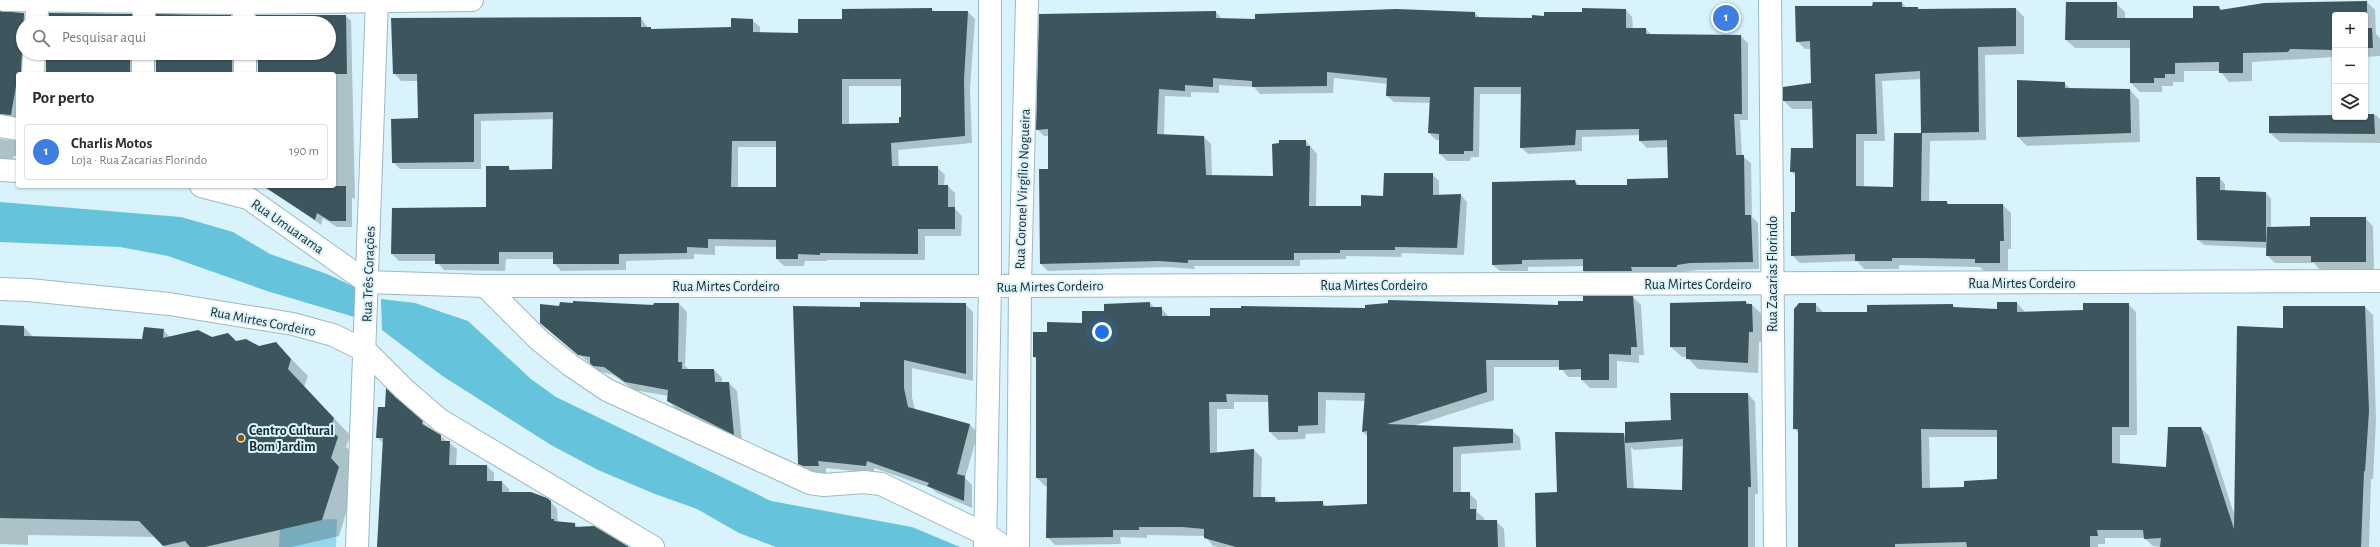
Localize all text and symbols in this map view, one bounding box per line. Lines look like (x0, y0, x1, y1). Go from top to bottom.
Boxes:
pin: 1 (1713, 3, 1739, 33)
map controls (2332, 12, 2368, 120)
button: + (2332, 12, 2368, 48)
search box (16, 16, 336, 60)
icon: search (30, 27, 52, 49)
text: Pesquisar aqui (62, 30, 146, 45)
button: − (2332, 48, 2368, 84)
button: layers (2332, 84, 2368, 120)
text: Por perto (32, 89, 95, 106)
street label: Rua Coronel Virgílio Nogueira (1013, 108, 1033, 270)
text: Charlis Motos (71, 136, 152, 151)
text: 1 (44, 145, 48, 158)
text: 190 m (289, 145, 319, 158)
text: Loja · Rua Zacarias Florindo (71, 154, 207, 167)
street label: Rua Umuarama (249, 197, 327, 257)
street label: Rua Zacarias Florindo (1766, 216, 1780, 332)
street label: Rua Três Corações (360, 226, 378, 322)
street label: Rua Mirtes Cordeiro (1968, 277, 2076, 291)
street label: Rua Mirtes Cordeiro (1644, 278, 1752, 292)
street label: Rua Mirtes Cordeiro (996, 279, 1104, 295)
street label: Rua Mirtes Cordeiro (1320, 279, 1428, 293)
street label: Rua Mirtes Cordeiro (672, 280, 780, 294)
street label: Rua Mirtes Cordeiro (209, 305, 317, 339)
your location (1092, 322, 1112, 342)
place label: Centro Cultural Bom Jardim (249, 424, 334, 454)
marker: Centro Cultural Bom Jardim (236, 433, 246, 443)

